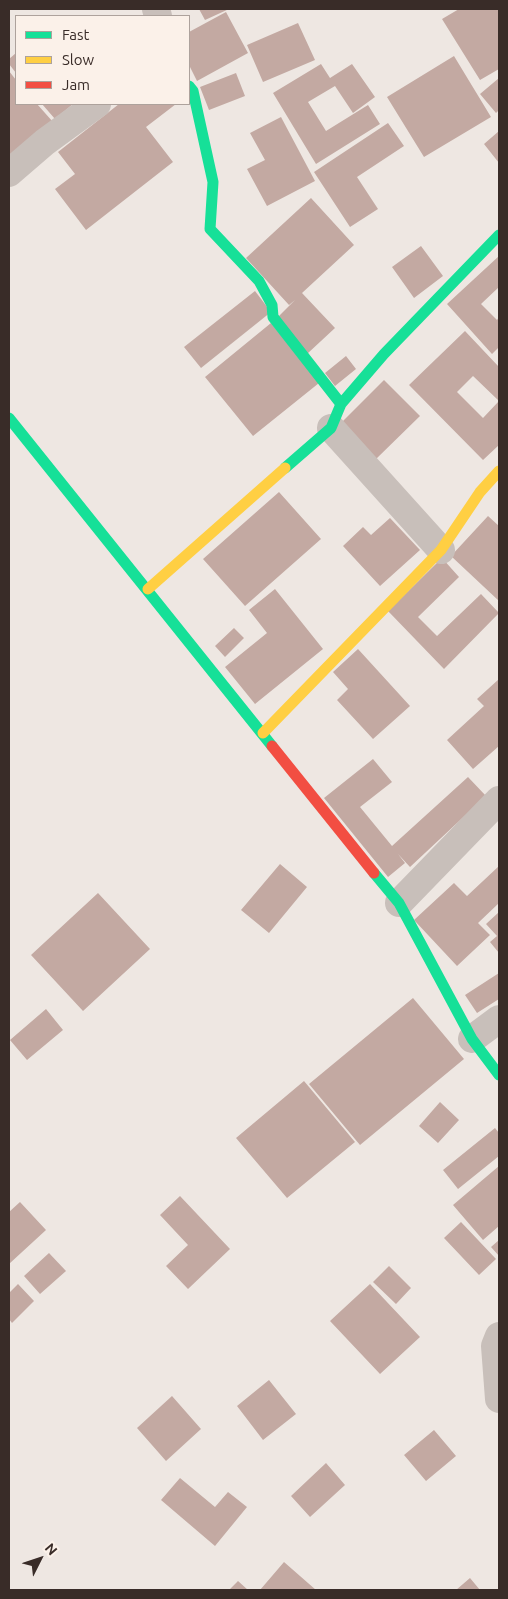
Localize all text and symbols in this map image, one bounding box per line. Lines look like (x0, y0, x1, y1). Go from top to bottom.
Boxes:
legend (15, 15, 190, 105)
text: Fast (62, 26, 89, 43)
text: Slow (62, 51, 94, 68)
text: Jam (62, 76, 90, 93)
north arrow (15, 1534, 65, 1584)
text: N (42, 1540, 61, 1558)

